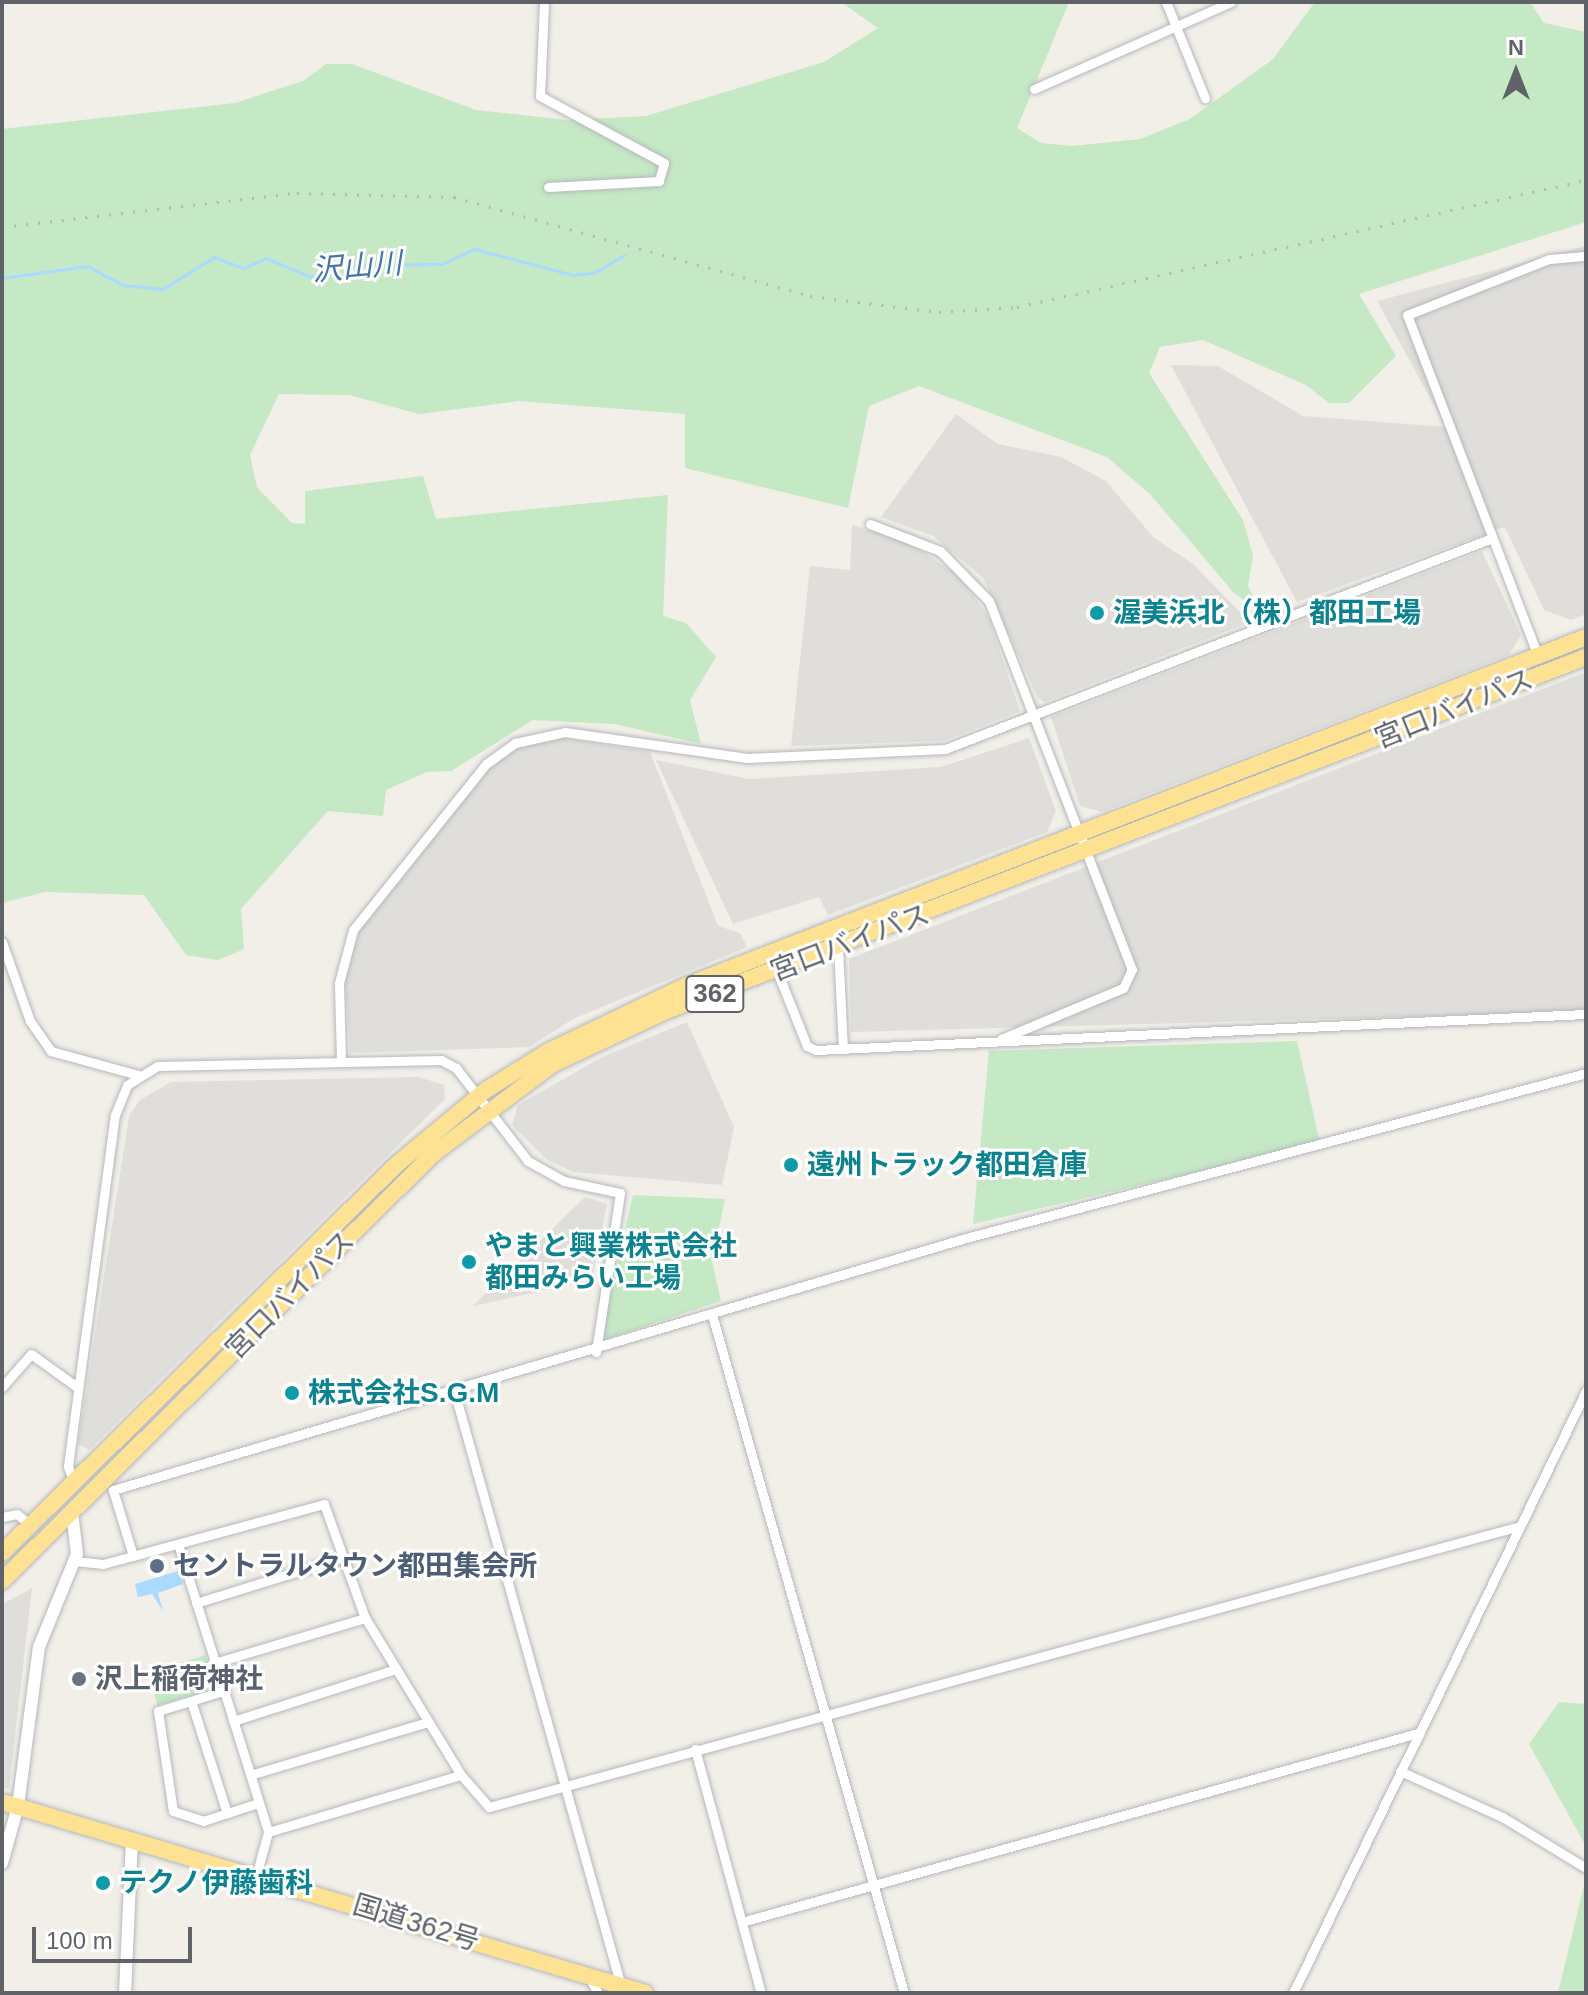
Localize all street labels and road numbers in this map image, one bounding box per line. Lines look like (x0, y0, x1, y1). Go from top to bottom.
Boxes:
street label: 宮口バイパス (1370, 662, 1538, 756)
street label: 宮口バイパス (766, 897, 934, 989)
road number: 362 (685, 972, 745, 1016)
street label: 宮口バイパス (219, 1224, 361, 1366)
street label: 国道362号 (349, 1888, 483, 1958)

